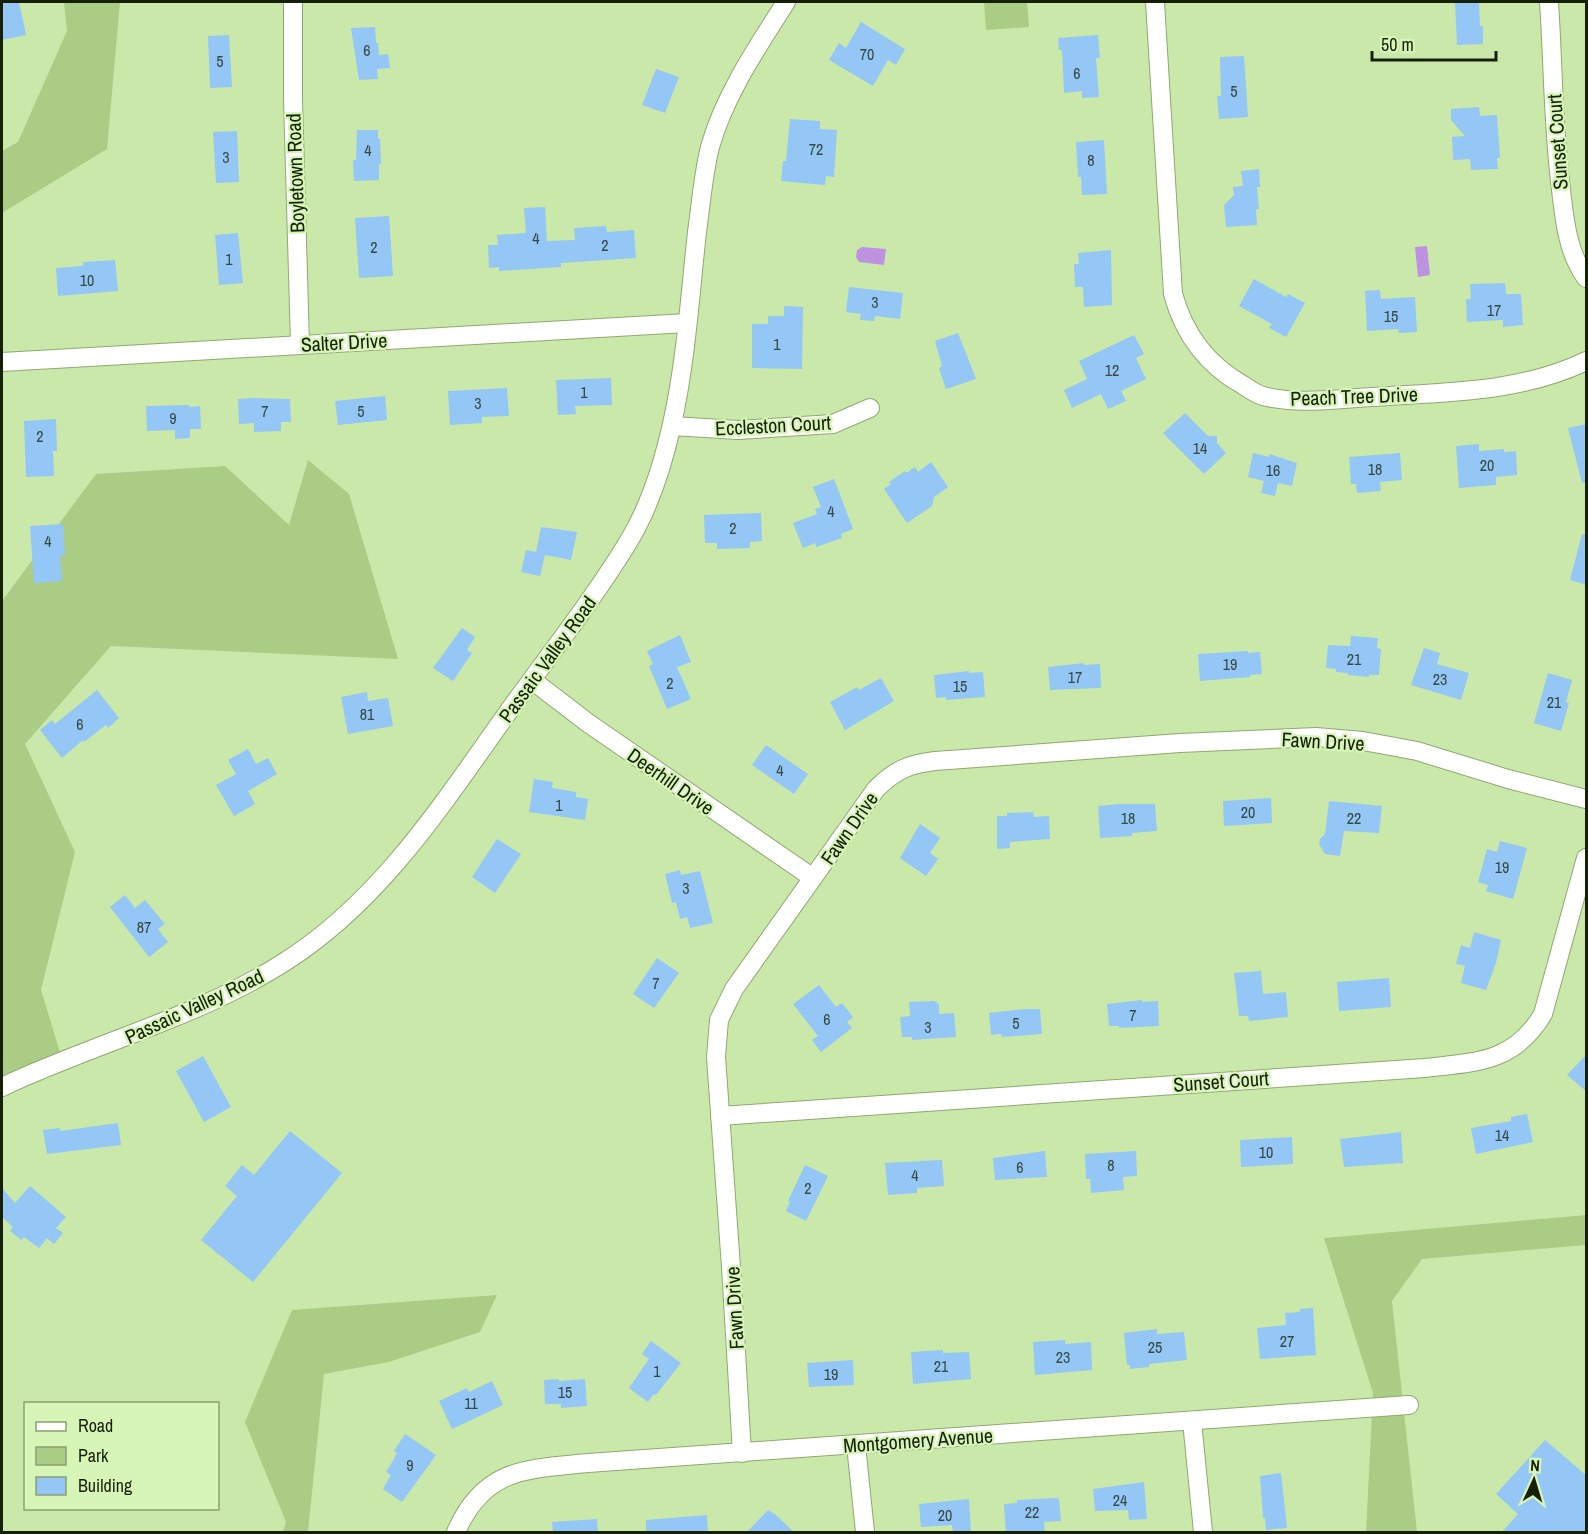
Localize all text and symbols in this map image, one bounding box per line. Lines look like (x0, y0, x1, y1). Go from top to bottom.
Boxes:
scale bar (1372, 24, 1496, 62)
text: 50 m (1381, 32, 1414, 57)
house number: 6 (363, 39, 371, 61)
house number: 70 (860, 43, 874, 65)
house number: 5 (216, 50, 224, 72)
house number: 6 (1073, 62, 1081, 84)
house number: 5 (1230, 80, 1238, 102)
street label: Sunset Court (1540, 93, 1574, 191)
street label: Boyletown Road (279, 113, 311, 233)
house number: 72 (809, 138, 823, 160)
house number: 4 (364, 139, 372, 161)
house number: 3 (222, 146, 230, 168)
house number: 8 (1087, 149, 1095, 171)
house number: 4 (532, 227, 540, 249)
house number: 2 (601, 234, 609, 256)
house number: 2 (370, 236, 378, 258)
house number: 1 (225, 248, 233, 270)
house number: 10 (80, 269, 94, 291)
house number: 3 (871, 291, 879, 313)
house number: 17 (1487, 299, 1501, 321)
house number: 15 (1384, 305, 1398, 327)
street label: Salter Drive (300, 326, 388, 358)
house number: 1 (773, 333, 781, 355)
house number: 12 (1105, 359, 1119, 381)
street label: Peach Tree Drive (1290, 380, 1418, 412)
house number: 1 (580, 381, 588, 403)
house number: 3 (474, 392, 482, 414)
house number: 7 (261, 400, 269, 422)
house number: 5 (357, 400, 365, 422)
house number: 9 (169, 407, 177, 429)
street label: Eccleston Court (714, 408, 832, 442)
house number: 2 (36, 425, 44, 447)
house number: 14 (1193, 437, 1207, 459)
house number: 20 (1480, 454, 1494, 476)
house number: 18 (1368, 458, 1382, 480)
house number: 16 (1266, 459, 1280, 481)
house number: 4 (827, 500, 835, 522)
house number: 2 (729, 517, 737, 539)
house number: 4 (44, 530, 52, 552)
street label: Passaic Valley Road (492, 590, 602, 728)
house number: 21 (1347, 648, 1362, 670)
house number: 19 (1223, 653, 1237, 675)
house number: 17 (1068, 666, 1082, 688)
house number: 23 (1433, 668, 1447, 690)
house number: 2 (666, 672, 674, 694)
house number: 15 (953, 675, 967, 697)
house number: 21 (1547, 691, 1562, 713)
house number: 81 (360, 703, 375, 725)
house number: 6 (76, 713, 84, 735)
street label: Fawn Drive (1281, 725, 1365, 757)
street label: Deerhill Drive (622, 741, 720, 821)
house number: 4 (776, 759, 784, 781)
street label: Fawn Drive (814, 786, 884, 870)
house number: 1 (555, 794, 563, 816)
house number: 20 (1241, 801, 1255, 823)
house number: 18 (1121, 807, 1135, 829)
house number: 22 (1347, 807, 1361, 829)
house number: 19 (1495, 856, 1509, 878)
house number: 3 (682, 877, 690, 899)
house number: 87 (137, 916, 151, 938)
street label: Passaic Valley Road (120, 962, 268, 1050)
house number: 7 (652, 972, 660, 994)
house number: 7 (1129, 1004, 1137, 1026)
house number: 6 (823, 1008, 831, 1030)
house number: 5 (1012, 1012, 1020, 1034)
house number: 3 (924, 1016, 932, 1038)
street label: Sunset Court (1172, 1064, 1270, 1098)
house number: 14 (1495, 1124, 1509, 1146)
house number: 10 (1259, 1141, 1273, 1163)
house number: 8 (1107, 1154, 1115, 1176)
house number: 6 (1016, 1156, 1024, 1178)
house number: 4 (911, 1164, 919, 1186)
house number: 2 (804, 1177, 812, 1199)
street label: Fawn Drive (718, 1266, 750, 1350)
house number: 27 (1280, 1330, 1294, 1352)
house number: 25 (1148, 1336, 1162, 1358)
house number: 23 (1056, 1346, 1070, 1368)
house number: 21 (934, 1355, 949, 1377)
house number: 1 (653, 1360, 661, 1382)
house number: 19 (824, 1363, 838, 1385)
house number: 15 (558, 1381, 572, 1403)
house number: 11 (464, 1392, 479, 1414)
legend (24, 1402, 219, 1510)
text: Road (78, 1413, 113, 1438)
street label: Montgomery Avenue (842, 1421, 994, 1459)
text: Park (78, 1443, 109, 1468)
north arrow (1504, 1450, 1564, 1510)
house number: 9 (406, 1454, 414, 1476)
text: N (1530, 1454, 1541, 1476)
text: Building (78, 1473, 133, 1498)
house number: 24 (1113, 1489, 1127, 1511)
house number: 22 (1025, 1501, 1039, 1523)
house number: 20 (938, 1504, 952, 1526)

